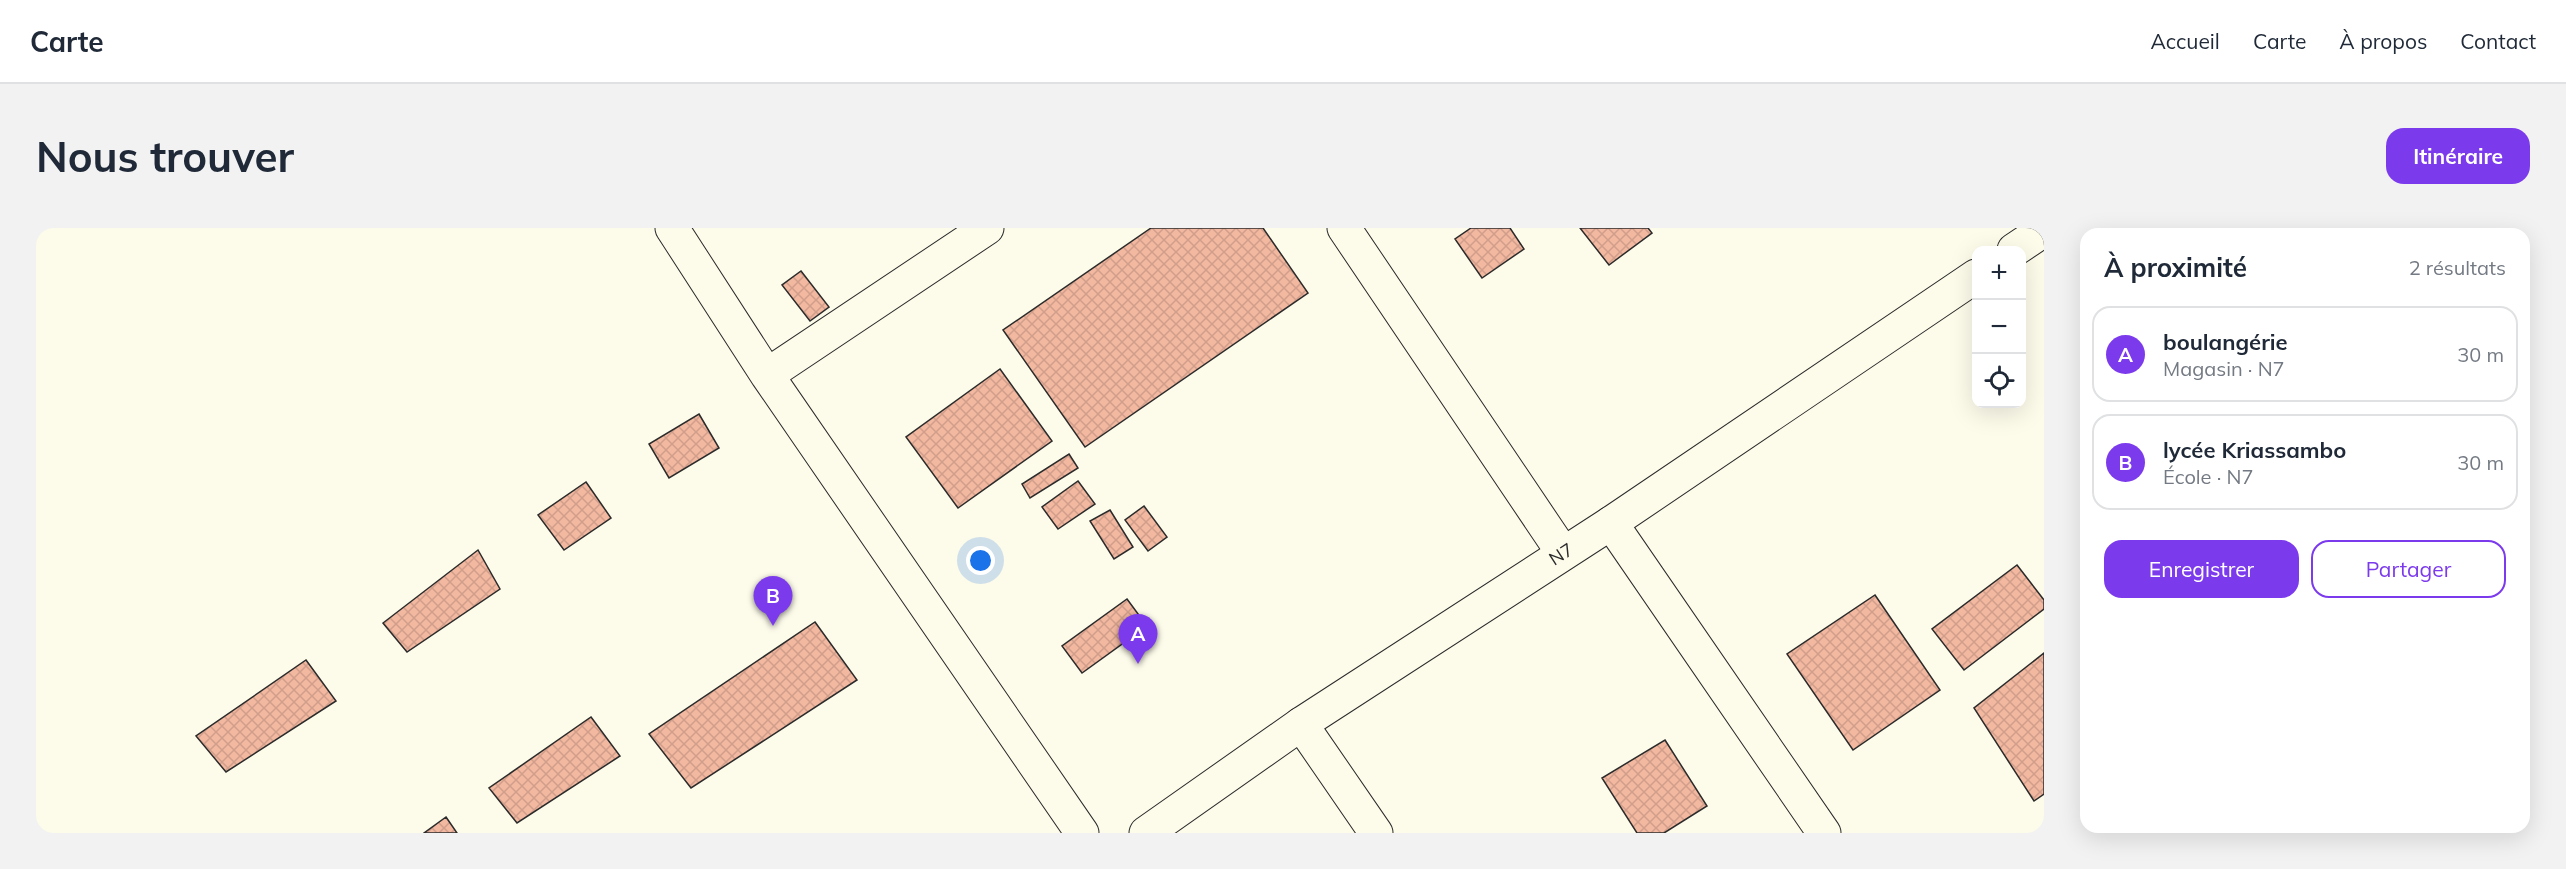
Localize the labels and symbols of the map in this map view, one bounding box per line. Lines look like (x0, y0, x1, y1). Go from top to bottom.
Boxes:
street label: N7 (1545, 538, 1577, 570)
your location (966, 546, 995, 575)
pin: B (754, 576, 792, 626)
pin: A (1118, 614, 1158, 664)

